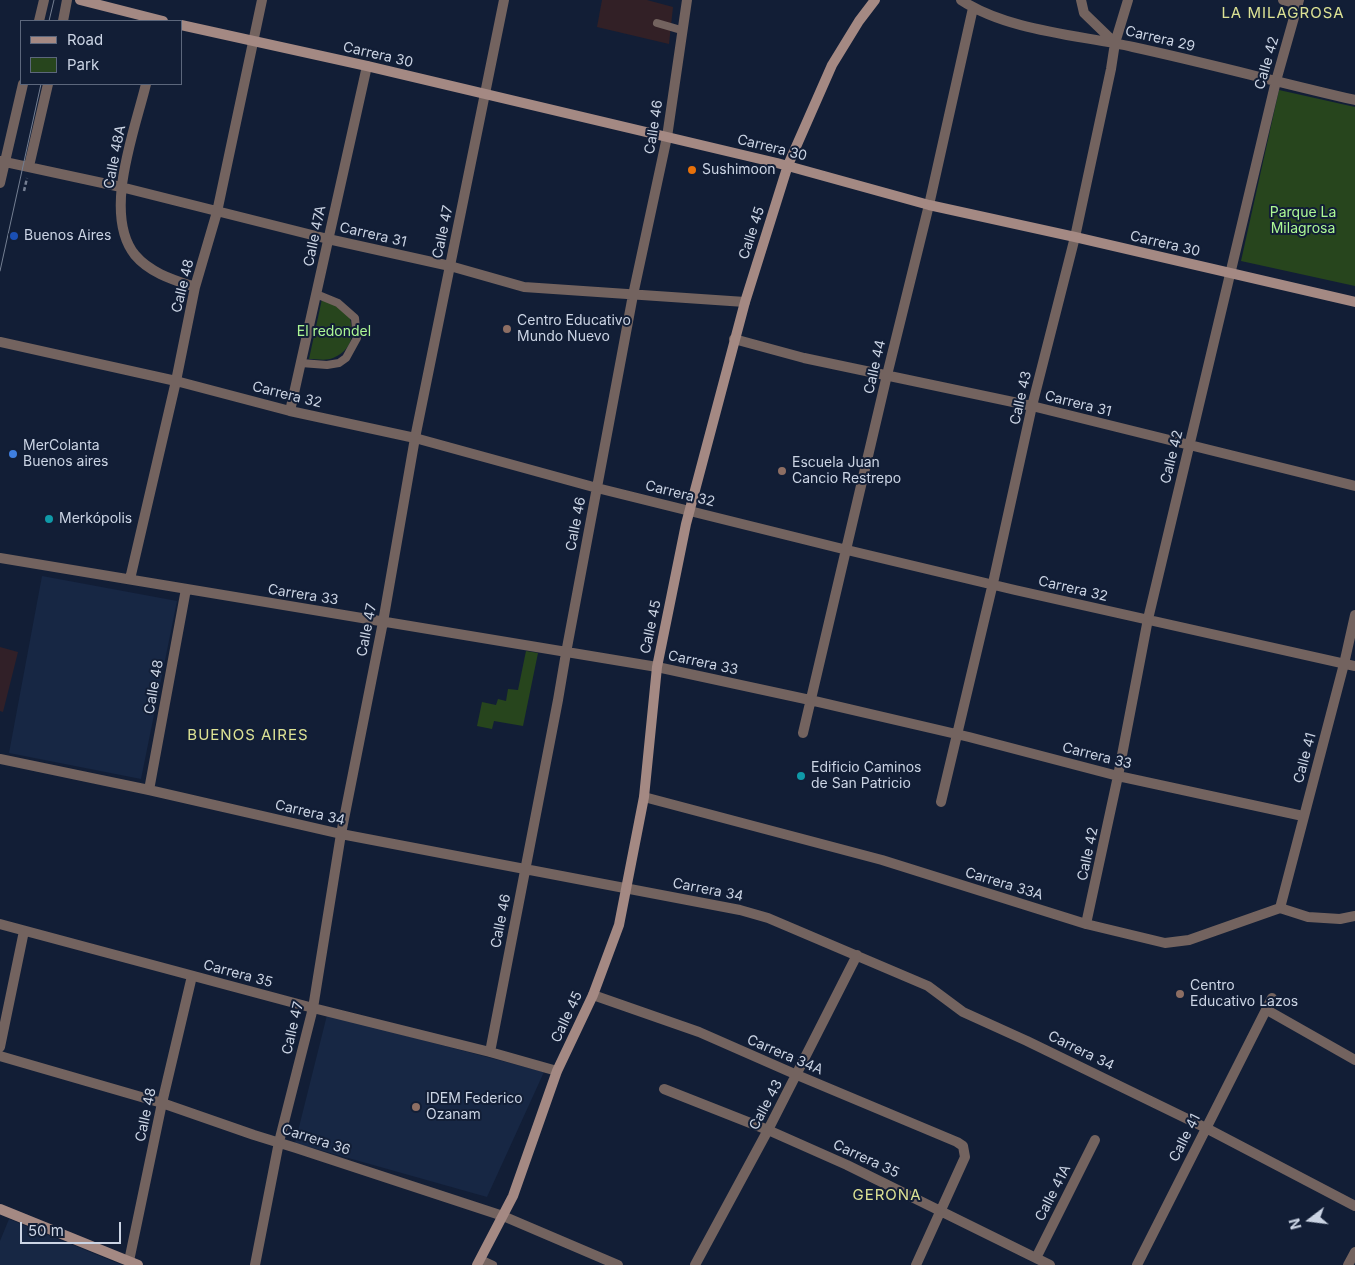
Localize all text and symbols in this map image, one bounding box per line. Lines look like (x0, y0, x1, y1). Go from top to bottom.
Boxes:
district label: LA MILAGROSA (1220, 4, 1346, 22)
legend (20, 20, 182, 85)
street label: Carrera 29 (1123, 23, 1197, 55)
text: Road (67, 30, 103, 49)
street label: Calle 42 (1251, 34, 1283, 92)
street label: Carrera 30 (341, 39, 415, 71)
text: Park (67, 55, 99, 74)
street label: Calle 46 (641, 99, 667, 155)
street label: Calle 48A (101, 124, 129, 190)
street label: Carrera 30 (735, 131, 809, 165)
place label: Sushimoon (702, 162, 776, 178)
marker: Sushimoon (686, 164, 698, 176)
street label: Calle 47A (300, 204, 330, 268)
street label: Calle 47 (429, 204, 457, 260)
street label: Calle 45 (736, 204, 768, 262)
park label: Parque La Milagrosa (1270, 205, 1336, 238)
street label: Carrera 31 (338, 219, 408, 251)
place label: Buenos Aires (24, 228, 111, 244)
street label: Carrera 30 (1128, 228, 1202, 260)
marker: Buenos Aires (8, 230, 20, 242)
street label: Calle 48 (168, 257, 198, 315)
place label: Centro Educativo Mundo Nuevo (517, 313, 631, 346)
marker: Centro Educativo Mundo Nuevo (501, 323, 513, 335)
park label: El redondel (297, 324, 371, 340)
street label: Calle 44 (861, 338, 889, 396)
street label: Calle 43 (1007, 369, 1035, 427)
street label: Carrera 32 (251, 378, 323, 412)
street label: Carrera 31 (1043, 388, 1113, 420)
street label: Calle 42 (1157, 429, 1187, 485)
place label: MerColanta Buenos aires (23, 438, 108, 471)
marker: MerColanta Buenos aires (7, 448, 19, 460)
place label: Escuela Juan Cancio Restrepo (792, 455, 901, 488)
marker: Escuela Juan Cancio Restrepo (776, 465, 788, 477)
street label: Carrera 32 (644, 477, 716, 511)
street label: Calle 46 (563, 496, 589, 552)
place label: Merkópolis (59, 511, 132, 527)
marker: Merkópolis (43, 513, 55, 525)
street label: Carrera 32 (1037, 573, 1109, 605)
street label: Carrera 33 (267, 581, 339, 609)
street label: Calle 45 (637, 599, 665, 655)
street label: Calle 47 (354, 602, 380, 658)
street label: Carrera 33 (666, 647, 740, 679)
street label: Calle 48 (141, 659, 167, 715)
district label: BUENOS AIRES (186, 726, 310, 744)
street label: Calle 41 (1290, 731, 1320, 785)
street label: Carrera 33 (1060, 739, 1134, 773)
place label: Edificio Caminos de San Patricio (811, 760, 921, 792)
marker: Edificio Caminos de San Patricio (795, 770, 807, 782)
street label: Carrera 34 (273, 797, 347, 829)
street label: Calle 42 (1074, 826, 1102, 882)
street label: Carrera 33A (963, 864, 1045, 904)
street label: Carrera 34 (671, 875, 745, 905)
street label: Calle 46 (488, 893, 514, 949)
street label: Carrera 35 (202, 957, 274, 991)
place label: Centro Educativo Lazos (1190, 978, 1298, 1010)
marker: Centro Educativo Lazos (1174, 988, 1186, 1000)
street label: Calle 45 (548, 989, 586, 1045)
street label: Calle 47 (279, 1000, 307, 1056)
street label: Carrera 34 (1045, 1028, 1117, 1074)
street label: Carrera 34A (744, 1031, 826, 1079)
street label: Calle 43 (746, 1077, 786, 1133)
street label: Calle 48 (132, 1087, 160, 1143)
place label: IDEM Federico Ozanam (426, 1091, 523, 1124)
marker: IDEM Federico Ozanam (410, 1101, 422, 1113)
street label: Calle 41 (1166, 1111, 1204, 1165)
street label: Carrera 36 (280, 1121, 352, 1159)
street label: Carrera 35 (830, 1136, 902, 1182)
street label: Calle 41A (1032, 1162, 1074, 1224)
district label: GERONA (852, 1186, 922, 1204)
north arrow (1285, 1195, 1335, 1245)
scale bar (22, 1212, 124, 1244)
text: N (1285, 1217, 1305, 1231)
text: 50 m (28, 1221, 64, 1240)

